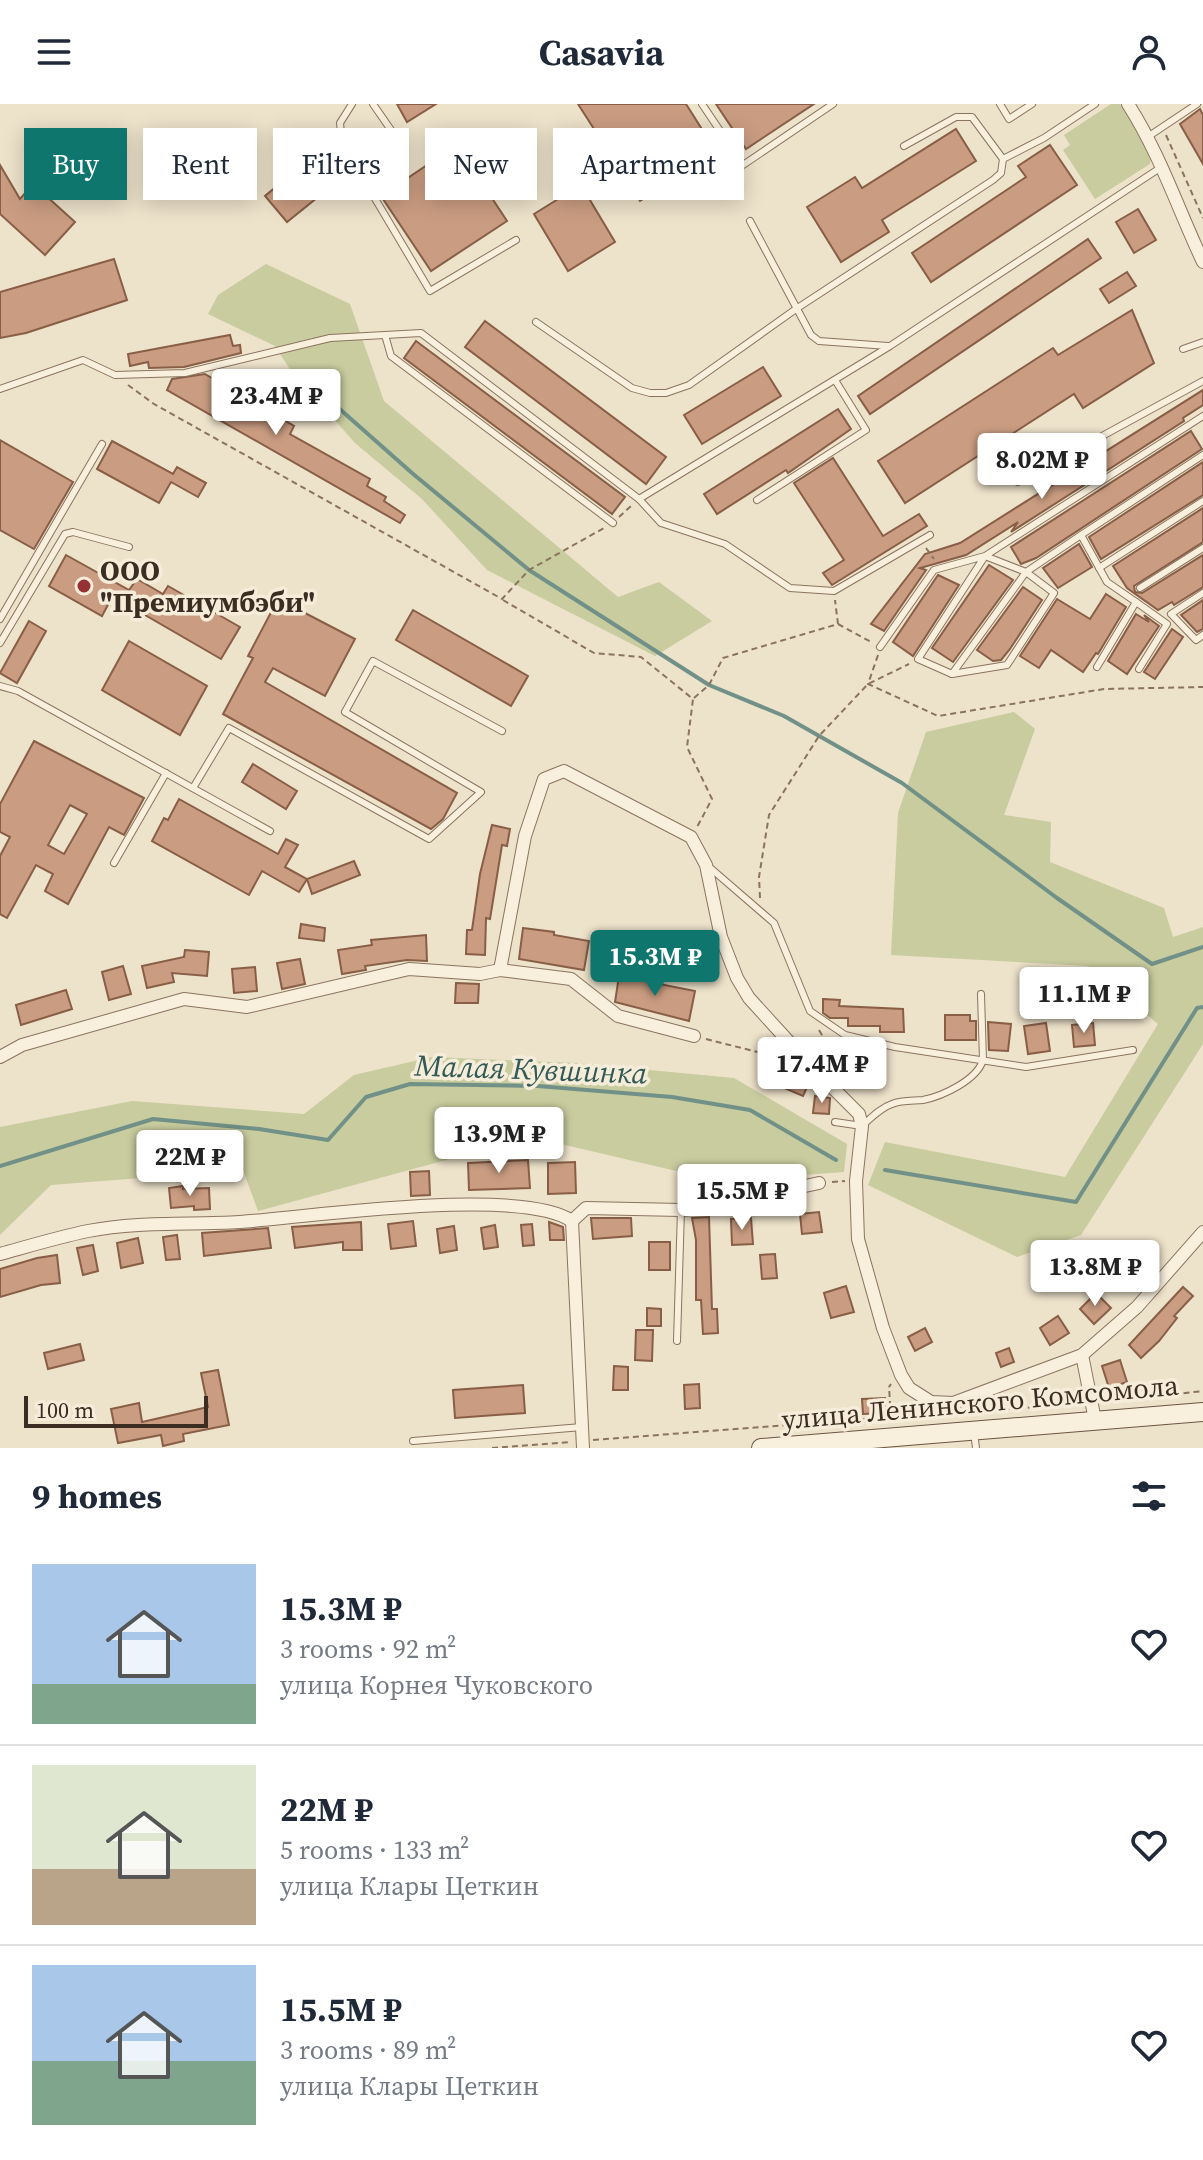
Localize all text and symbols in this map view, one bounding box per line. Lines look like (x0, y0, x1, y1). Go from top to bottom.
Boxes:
text: Casavia (539, 28, 664, 77)
icon: menu (32, 30, 76, 74)
icon: person (1127, 30, 1171, 74)
chip: Buy (24, 128, 127, 200)
chip: Rent (143, 128, 257, 200)
chip: Filters (273, 128, 409, 200)
chip: New (425, 128, 537, 200)
chip: Apartment (553, 128, 744, 200)
pin: 23.4M ₽ (202, 369, 350, 437)
text: 23.4M ₽ (229, 377, 323, 413)
pin: 8.02M ₽ (968, 433, 1116, 501)
text: 8.02M ₽ (995, 441, 1089, 477)
place label: ООО "Премиумбэби" (100, 551, 315, 621)
marker: ООО "Премиумбэби" (75, 577, 93, 595)
pin: 15.3M ₽ (581, 930, 729, 998)
text: 15.3M ₽ (608, 938, 702, 974)
pin: 11.1M ₽ (1010, 967, 1158, 1035)
text: 11.1M ₽ (1037, 975, 1131, 1011)
pin: 17.4M ₽ (748, 1037, 896, 1105)
water label: Малая Кувшинка (413, 1044, 648, 1094)
text: 17.4M ₽ (775, 1045, 869, 1081)
pin: 13.9M ₽ (425, 1107, 573, 1175)
text: 13.9M ₽ (452, 1115, 546, 1151)
pin: 22M ₽ (134, 1130, 246, 1198)
text: 22M ₽ (154, 1138, 226, 1174)
pin: 15.5M ₽ (668, 1164, 816, 1232)
text: 15.5M ₽ (695, 1172, 789, 1208)
pin: 13.8M ₽ (1021, 1240, 1169, 1308)
text: 13.8M ₽ (1048, 1248, 1142, 1284)
street label: улица Ленинского Комсомола (780, 1366, 1181, 1438)
scale bar (24, 1392, 208, 1428)
text: 100 m (36, 1395, 94, 1425)
text: 9 homes (32, 1473, 162, 1519)
icon: filters (1127, 1474, 1171, 1518)
text: 15.3M ₽ (280, 1585, 402, 1631)
icon: home (96, 1596, 192, 1692)
icon: heart (1127, 1622, 1171, 1666)
text: 3 rooms · 92 m² (280, 1631, 456, 1667)
text: улица Корнея Чуковского (280, 1667, 593, 1703)
text: 22M ₽ (280, 1786, 373, 1832)
icon: home (96, 1797, 192, 1893)
icon: heart (1127, 1823, 1171, 1867)
text: 5 rooms · 133 m² (280, 1832, 469, 1868)
text: улица Клары Цеткин (280, 1868, 539, 1904)
text: 15.5M ₽ (280, 1986, 402, 2032)
icon: home (96, 1997, 192, 2093)
icon: heart (1127, 2023, 1171, 2067)
text: 3 rooms · 89 m² (280, 2032, 456, 2068)
text: улица Клары Цеткин (280, 2068, 539, 2104)

